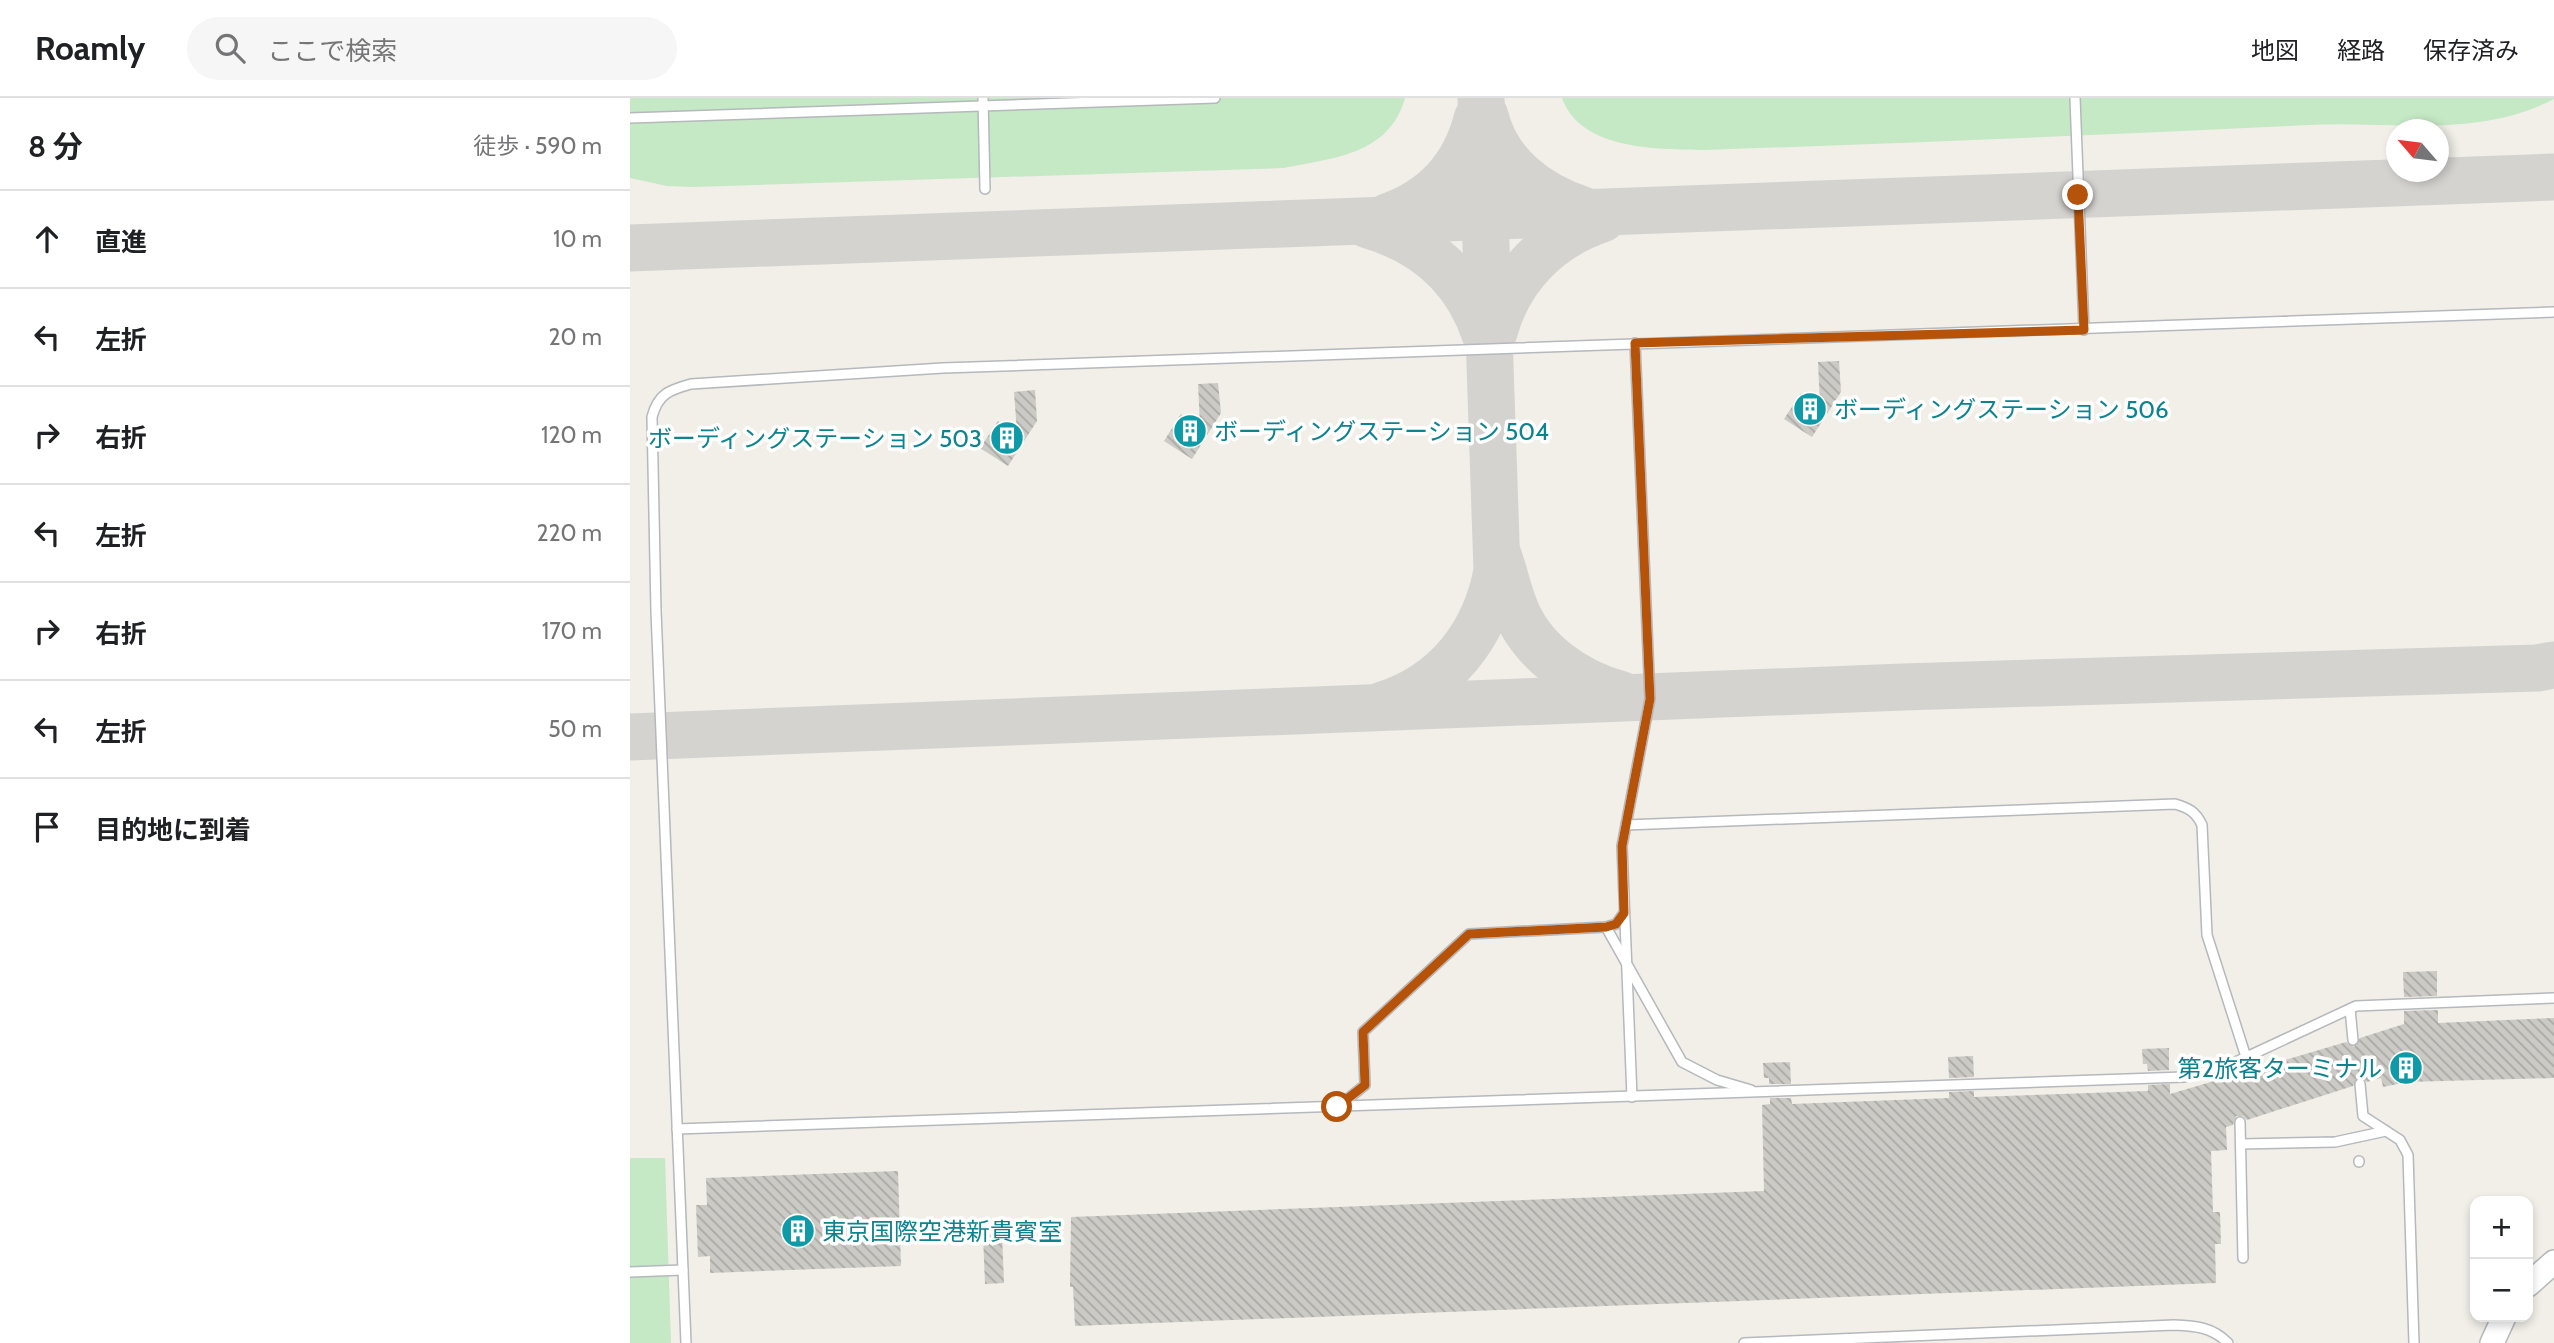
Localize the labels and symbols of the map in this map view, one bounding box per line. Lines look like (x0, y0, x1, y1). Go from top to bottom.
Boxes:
north arrow (2386, 119, 2449, 182)
route end (2062, 179, 2093, 210)
building icon: ボーディングステーション 506 (1791, 390, 1829, 428)
place label: ボーディングステーション 506 (1834, 395, 2169, 424)
building icon: ボーディングステーション 504 (1171, 412, 1209, 450)
place label: ボーディングステーション 504 (1214, 417, 1549, 446)
building icon: ボーディングステーション 503 (988, 419, 1026, 457)
place label: ボーディングステーション 503 (648, 424, 982, 453)
building icon: 第2旅客ターミナル (2387, 1049, 2425, 1087)
place label: 第2旅客ターミナル (2177, 1054, 2382, 1083)
route start (1321, 1091, 1352, 1122)
building icon: 東京国際空港新貴賓室 (779, 1212, 817, 1250)
place label: 東京国際空港新貴賓室 (822, 1217, 1062, 1246)

